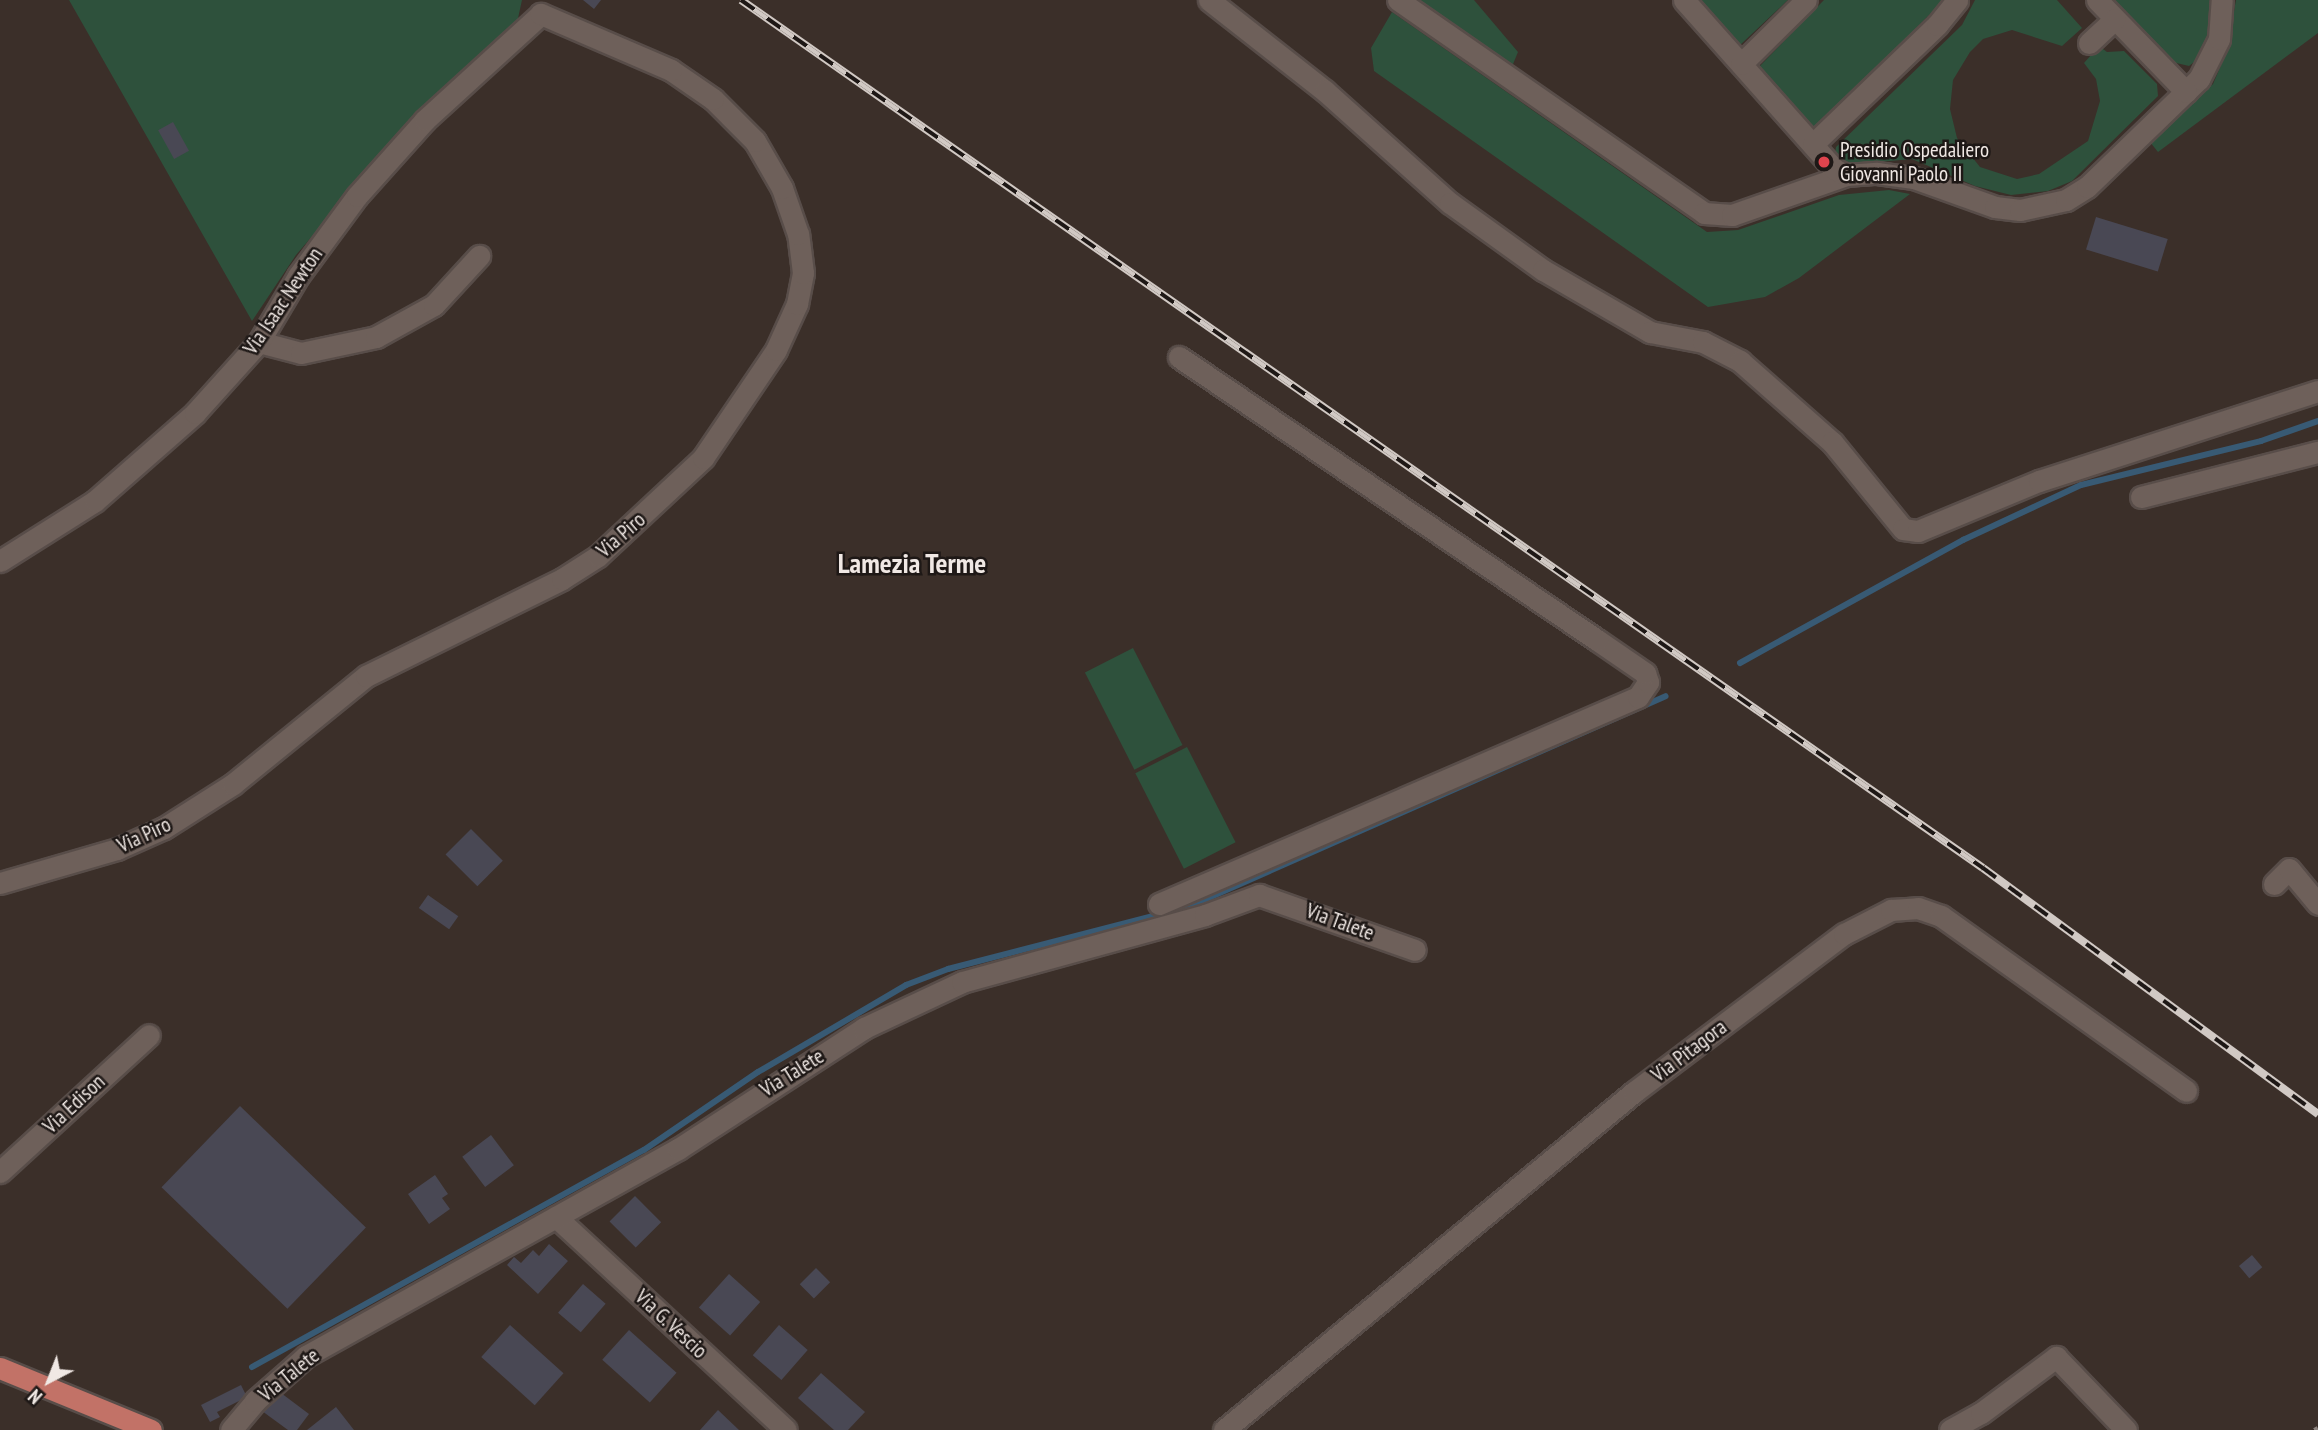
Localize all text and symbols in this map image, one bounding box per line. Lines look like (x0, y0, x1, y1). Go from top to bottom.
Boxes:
place label: Presidio Ospedaliero Giovanni Paolo II (1840, 137, 1989, 187)
marker: Presidio Ospedaliero Giovanni Paolo II (1814, 152, 1834, 172)
street label: Via Isaac Newton (238, 243, 328, 359)
street label: Via Piro (592, 507, 650, 563)
district label: Lamezia Terme (837, 546, 987, 580)
street label: Via Piro (113, 812, 175, 858)
street label: Via Talete (1302, 898, 1378, 946)
street label: Via Pitagora (1646, 1015, 1732, 1087)
street label: Via Talete (755, 1044, 829, 1102)
street label: Via Edison (38, 1069, 110, 1139)
street label: Via G. Vescio (629, 1284, 713, 1364)
street label: Via Talete (253, 1343, 325, 1407)
north arrow (14, 1346, 84, 1416)
text: N (23, 1384, 47, 1409)

